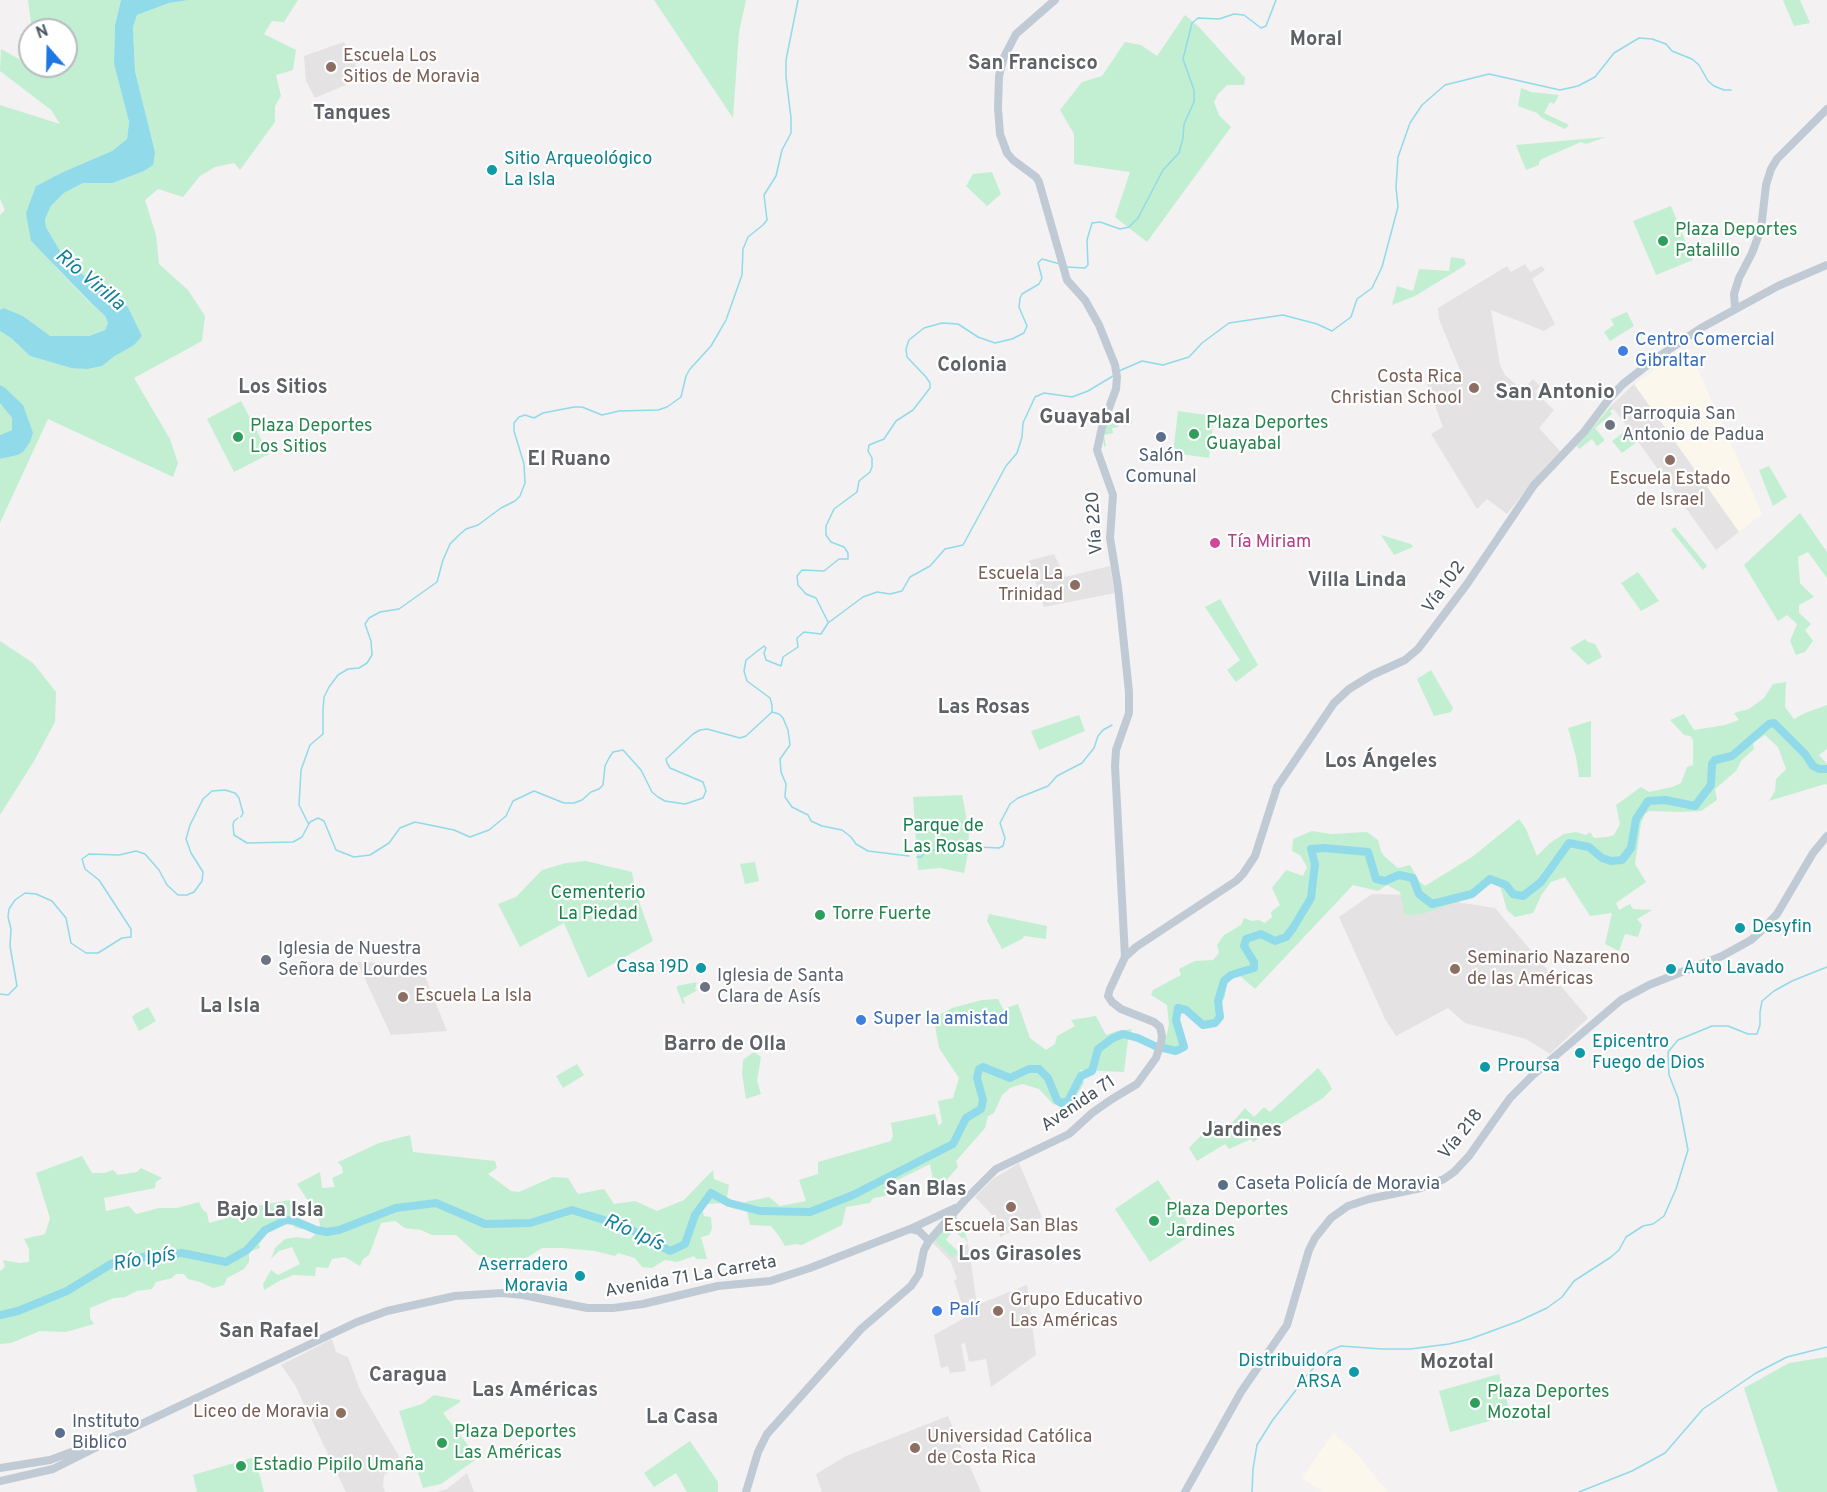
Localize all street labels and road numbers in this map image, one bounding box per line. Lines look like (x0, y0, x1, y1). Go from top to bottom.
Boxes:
street label: Vía 220 (1083, 491, 1109, 555)
street label: Vía 102 (1419, 558, 1471, 618)
street label: Avenida 71 (1038, 1072, 1120, 1138)
street label: Vía 218 (1435, 1105, 1489, 1165)
street label: Avenida 71 La Carreta (604, 1252, 778, 1304)

